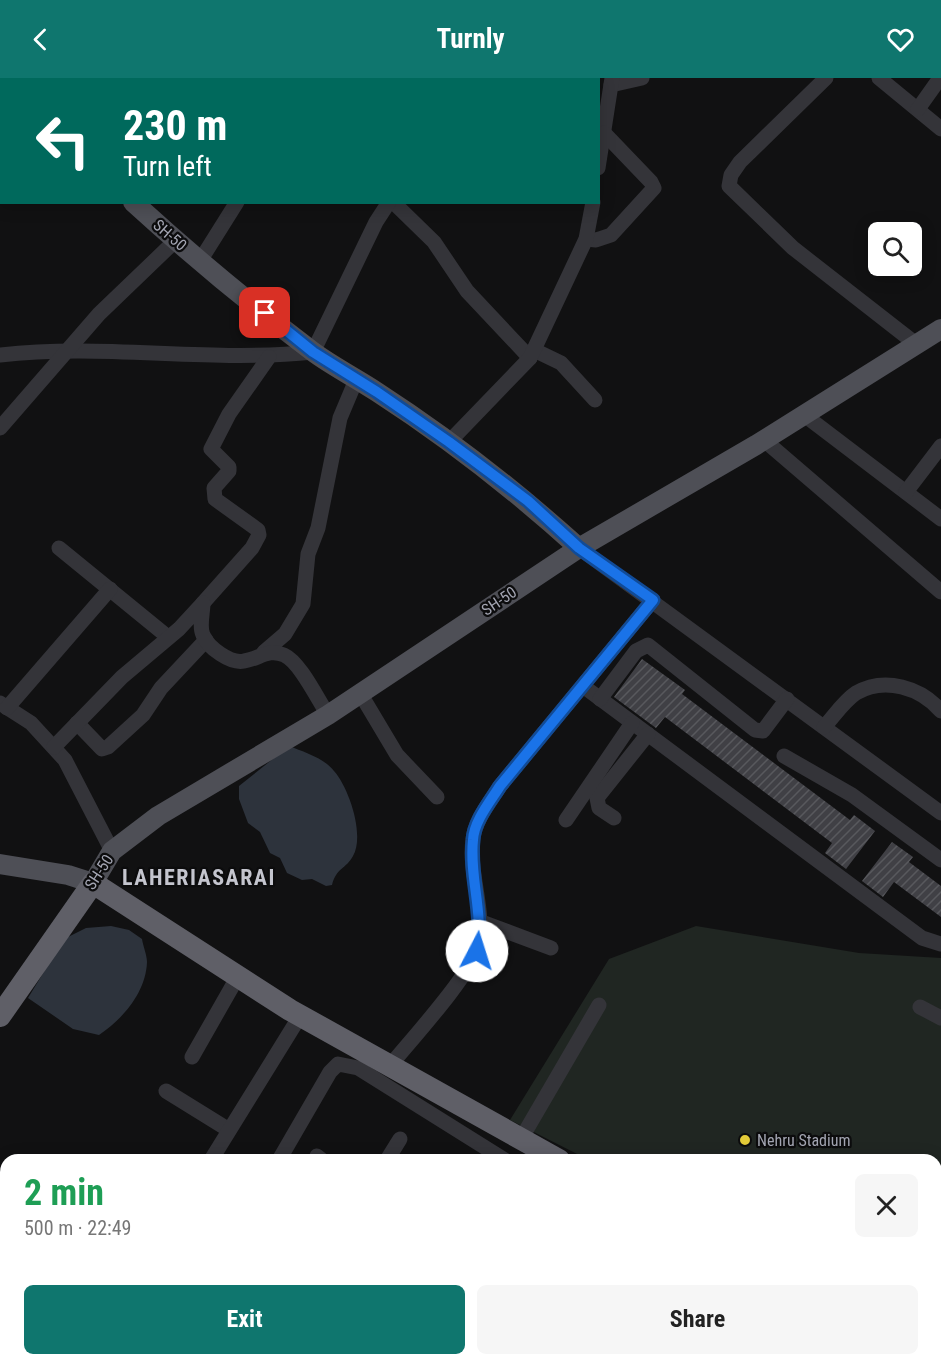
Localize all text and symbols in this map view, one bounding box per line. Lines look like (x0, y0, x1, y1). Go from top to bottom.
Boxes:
icon: back (24, 23, 57, 56)
text: Turnly (436, 23, 505, 55)
icon: heart (884, 23, 917, 56)
text: 230 m (123, 101, 228, 150)
icon: left (24, 102, 102, 180)
text: Turn left (123, 151, 212, 183)
street label: SH-50 (149, 215, 191, 255)
map controls (868, 222, 922, 276)
button: search (868, 222, 922, 276)
pin (239, 287, 290, 338)
icon: arrive (248, 296, 281, 329)
street label: SH-50 (478, 583, 520, 619)
street label: SH-50 (81, 851, 117, 893)
district label: LAHERIASARAI (122, 865, 276, 890)
position arrow (445, 919, 509, 983)
place label: Nehru Stadium (757, 1131, 851, 1150)
marker: Nehru Stadium (738, 1133, 752, 1147)
text: 2 min (24, 1172, 104, 1214)
button: close (855, 1174, 918, 1237)
text: 500 m · 22:49 (24, 1216, 131, 1240)
button: Exit (24, 1285, 465, 1354)
button: Share (477, 1285, 918, 1354)

